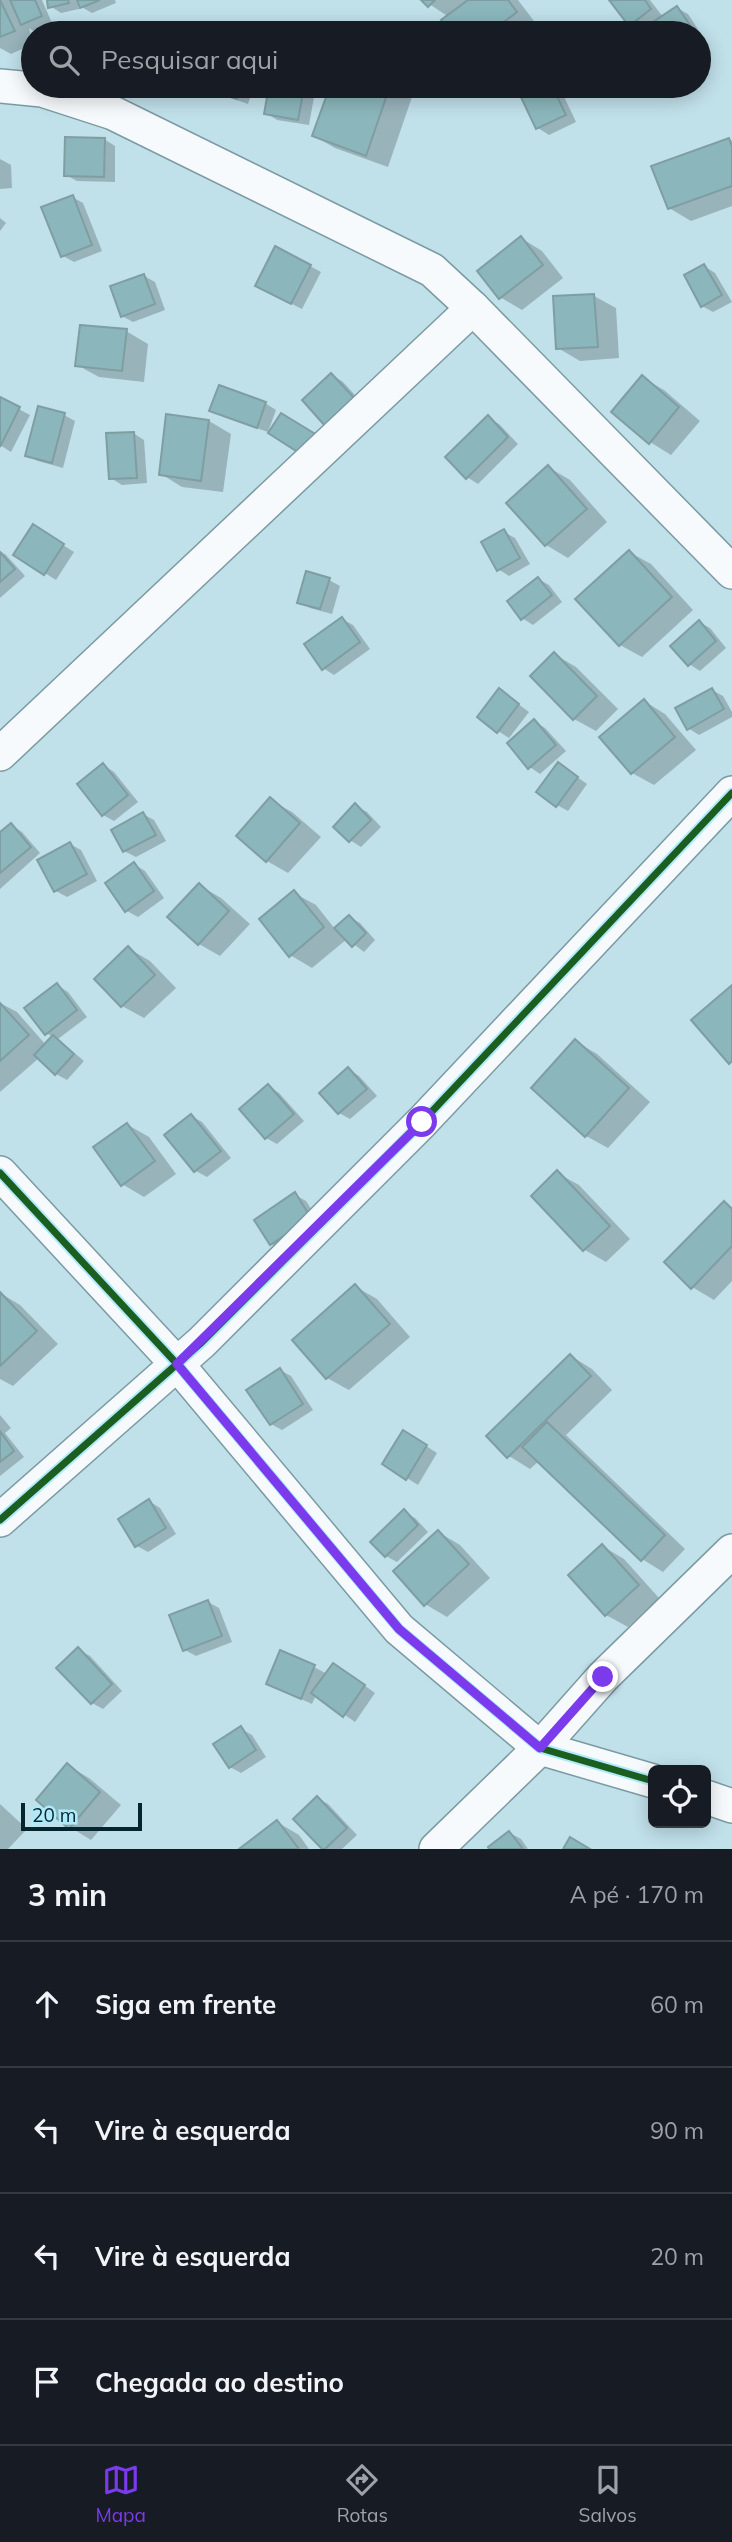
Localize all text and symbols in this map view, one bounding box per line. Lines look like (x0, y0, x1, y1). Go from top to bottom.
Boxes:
search box (21, 21, 711, 98)
icon: search (45, 41, 83, 79)
text: Pesquisar aqui (101, 43, 278, 76)
route start (406, 1106, 437, 1137)
route end (587, 1661, 618, 1692)
map controls (648, 1765, 711, 1828)
button: locate (648, 1765, 711, 1828)
scale bar (21, 1800, 142, 1832)
text: 20 m (32, 1803, 76, 1827)
text: 3 min (28, 1876, 107, 1914)
text: A pé · 170 m (570, 1880, 704, 1909)
icon: ahead (28, 1985, 66, 2023)
text: Siga em frente (95, 1988, 276, 2021)
text: 60 m (650, 1990, 704, 2019)
icon: left (28, 2111, 66, 2149)
text: Vire à esquerda (95, 2114, 291, 2147)
text: 90 m (650, 2116, 704, 2145)
icon: left (28, 2237, 66, 2275)
text: Vire à esquerda (95, 2240, 291, 2273)
text: 20 m (650, 2242, 704, 2271)
icon: arrive (28, 2363, 66, 2401)
text: Chegada ao destino (95, 2366, 344, 2399)
tab: Mapa (95, 2461, 146, 2527)
tab: Rotas (337, 2461, 388, 2527)
tab: Salvos (579, 2461, 637, 2527)

